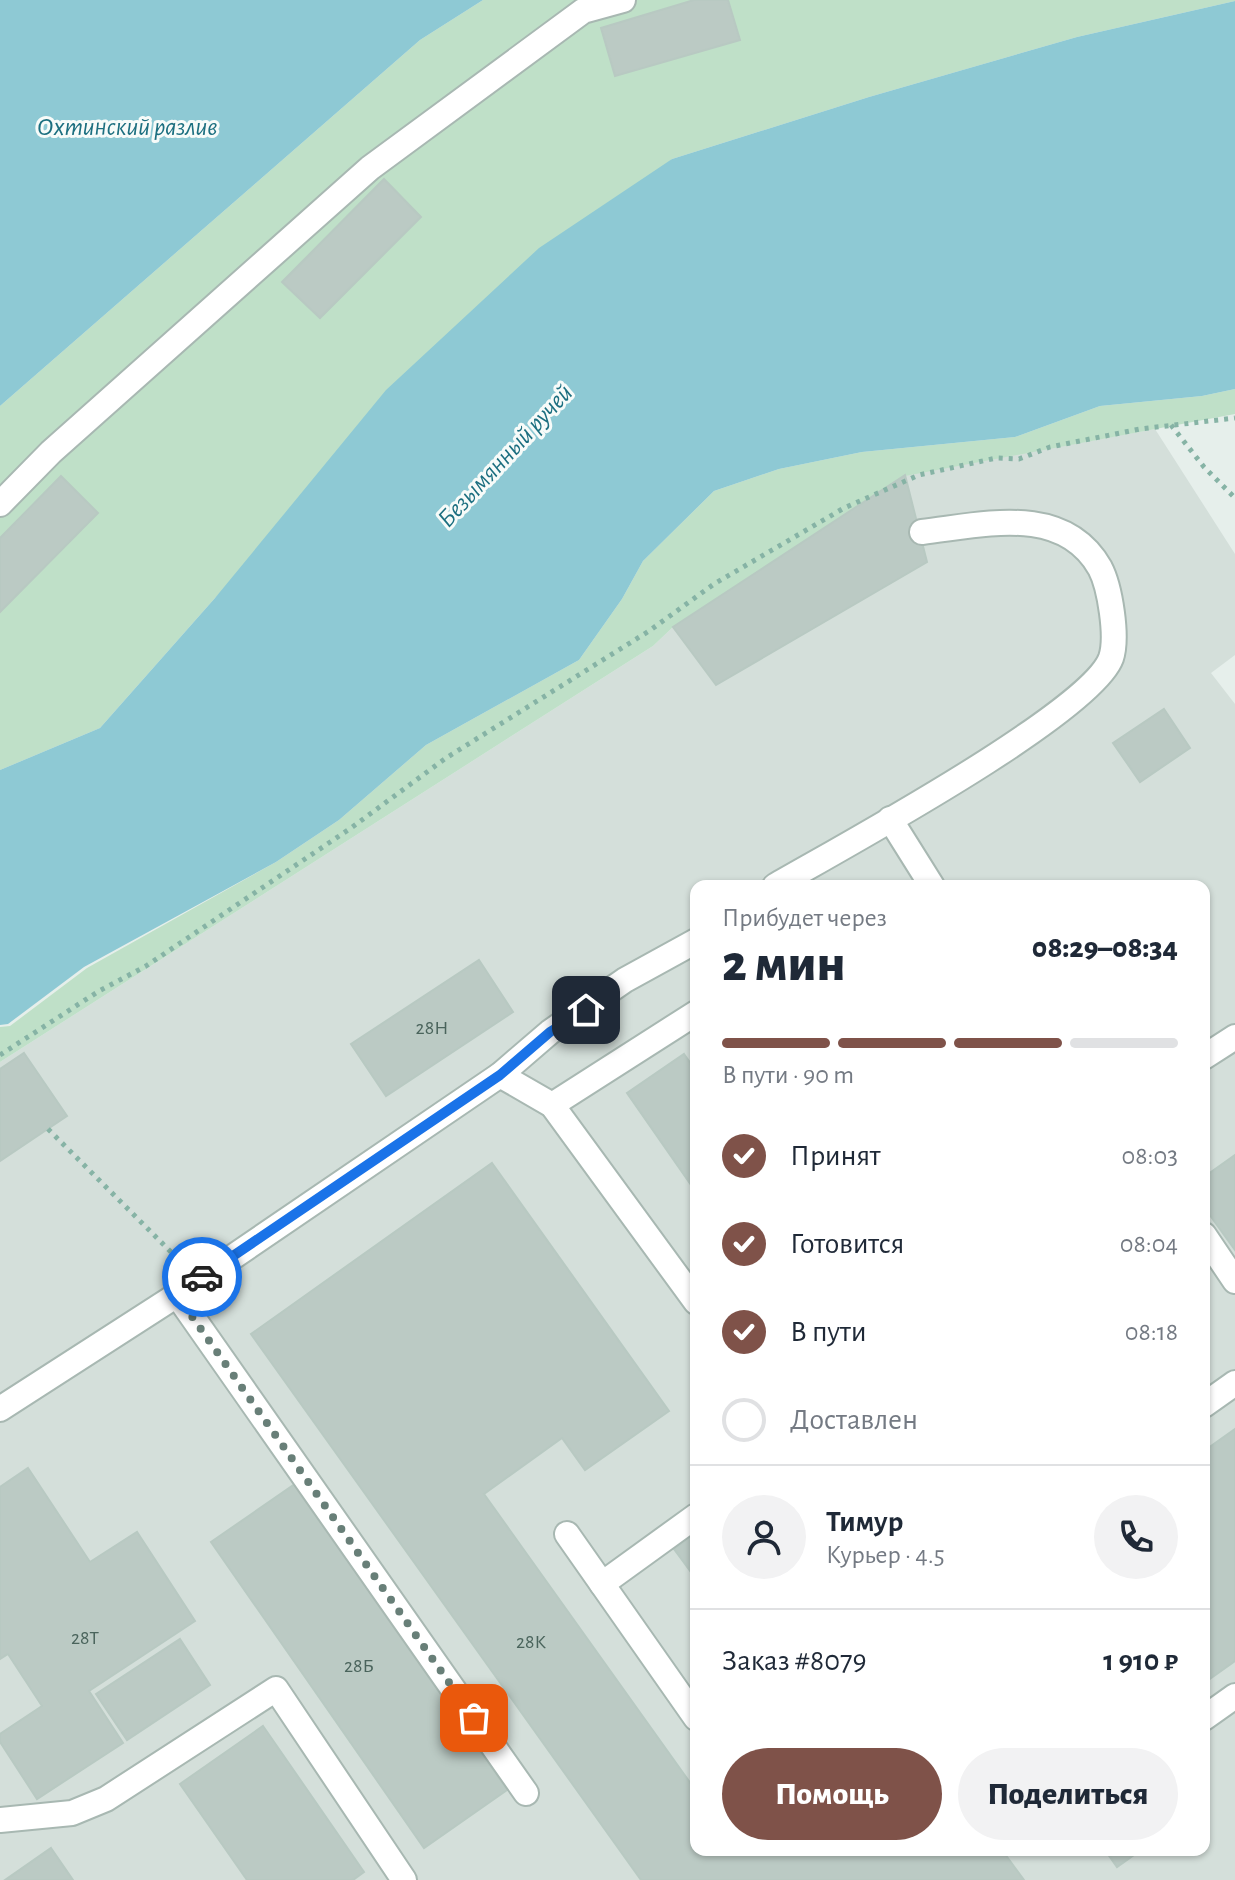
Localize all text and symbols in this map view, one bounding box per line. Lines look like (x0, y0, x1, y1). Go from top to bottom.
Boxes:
water label: Охтинский разлив (37, 114, 217, 140)
water label: Безымянный ручей (433, 380, 577, 532)
text: Прибудет через (722, 905, 887, 931)
text: 08:29–08:34 (1032, 933, 1178, 963)
text: 2 мин (722, 938, 846, 990)
pin (552, 976, 620, 1044)
icon: home (564, 988, 608, 1032)
house number: 28Н (416, 1018, 448, 1038)
text: В пути · 90 m (722, 1062, 854, 1088)
icon: check (722, 1134, 766, 1178)
text: Принят (790, 1141, 881, 1171)
text: 08:03 (1122, 1143, 1178, 1169)
icon: check (722, 1222, 766, 1266)
text: Готовится (790, 1229, 904, 1259)
text: 08:04 (1120, 1231, 1178, 1257)
courier (162, 1237, 242, 1317)
icon: car (180, 1255, 224, 1299)
icon: check (722, 1310, 766, 1354)
text: В пути (790, 1317, 867, 1347)
text: 08:18 (1125, 1319, 1178, 1345)
text: Доставлен (790, 1405, 918, 1435)
button: person (722, 1495, 806, 1579)
button: phone (1094, 1495, 1178, 1579)
text: Тимур (826, 1507, 903, 1537)
text: Курьер · 4.5 (826, 1542, 945, 1568)
house number: 28Т (71, 1628, 100, 1648)
house number: 28К (516, 1632, 546, 1652)
text: Заказ #8079 (722, 1646, 867, 1676)
text: 1 910 ₽ (1103, 1646, 1178, 1676)
house number: 28Б (344, 1656, 374, 1676)
pin (440, 1684, 508, 1752)
icon: bag (452, 1696, 496, 1740)
button: Помощь (722, 1748, 942, 1840)
button: Поделиться (958, 1748, 1178, 1840)

